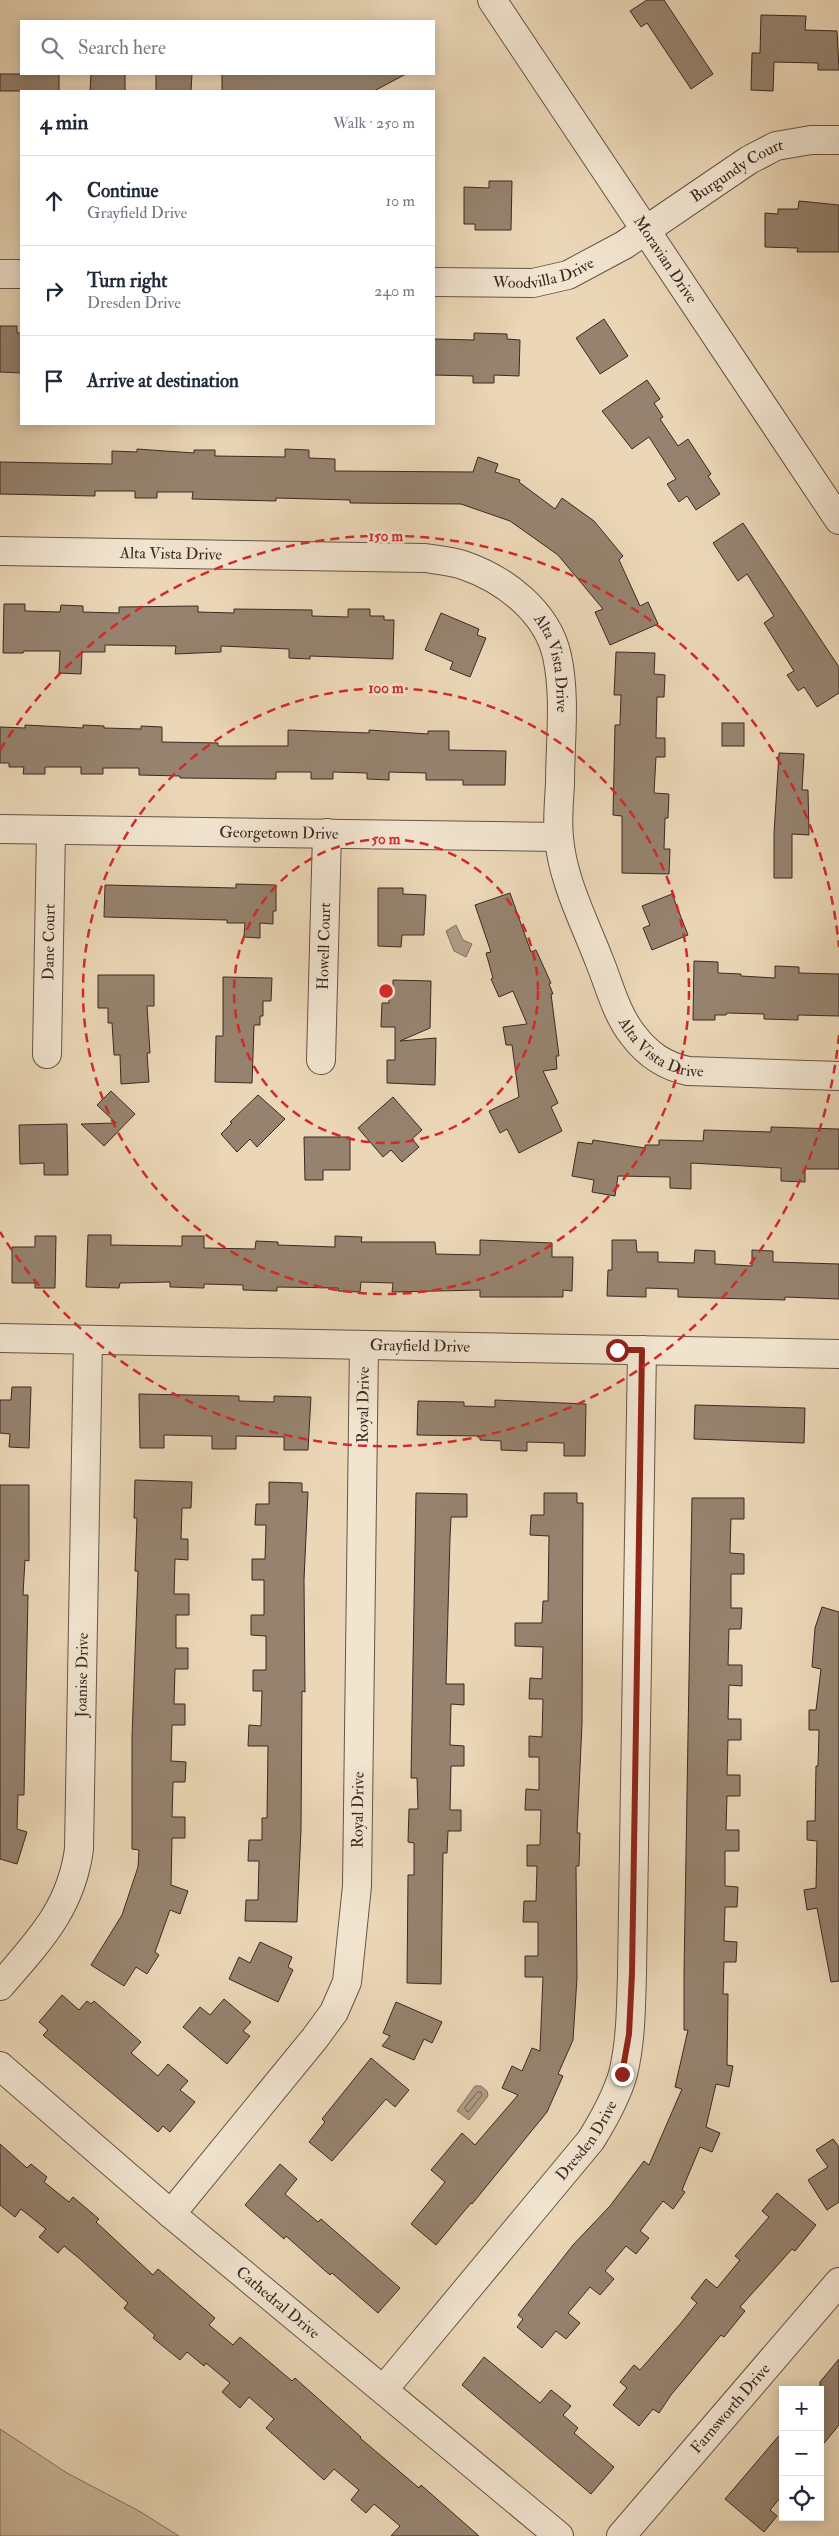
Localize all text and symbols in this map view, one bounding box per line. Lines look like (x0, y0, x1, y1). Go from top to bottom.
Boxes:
search box (20, 20, 435, 75)
icon: search (38, 34, 66, 62)
text: Search here (78, 36, 166, 60)
text: 4 min (40, 109, 88, 136)
text: Walk · 250 m (333, 113, 415, 133)
street label: Burgundy Court (687, 135, 785, 207)
text: Continue (87, 179, 158, 203)
icon: ahead (40, 187, 68, 215)
text: 10 m (385, 191, 415, 211)
text: Grayfield Drive (87, 203, 187, 223)
street label: Moravian Drive (629, 212, 702, 307)
street label: Woodvilla Drive (492, 253, 598, 293)
text: Turn right (87, 269, 167, 293)
icon: right (40, 277, 68, 305)
text: 240 m (374, 281, 415, 301)
text: Dresden Drive (87, 293, 181, 313)
icon: arrive (40, 367, 68, 395)
text: Arrive at destination (87, 369, 239, 393)
text: 150 m (369, 527, 403, 546)
street label: Alta Vista Drive (119, 543, 223, 565)
street label: Alta Vista Drive (529, 609, 572, 713)
text: 100 m (368, 679, 404, 698)
street label: Georgetown Drive (219, 822, 339, 844)
text: 50 m (372, 830, 401, 849)
street label: Howell Court (313, 902, 335, 990)
street label: Dane Court (38, 903, 60, 981)
centre of rings (377, 982, 395, 1000)
street label: Alta Vista Drive (613, 1013, 704, 1082)
street label: Grayfield Drive (370, 1335, 471, 1357)
route start (606, 1339, 629, 1362)
street label: Royal Drive (353, 1366, 374, 1443)
street label: Joanise Drive (71, 1632, 93, 1719)
street label: Royal Drive (347, 1771, 368, 1848)
route end (611, 2063, 634, 2086)
street label: Dresden Drive (551, 2097, 622, 2185)
street label: Cathedral Drive (232, 2262, 324, 2343)
street label: Farnsworth Drive (686, 2359, 775, 2458)
map controls (779, 2386, 824, 2521)
button: + (779, 2386, 824, 2431)
button: − (779, 2431, 824, 2476)
button: locate (779, 2476, 824, 2521)

